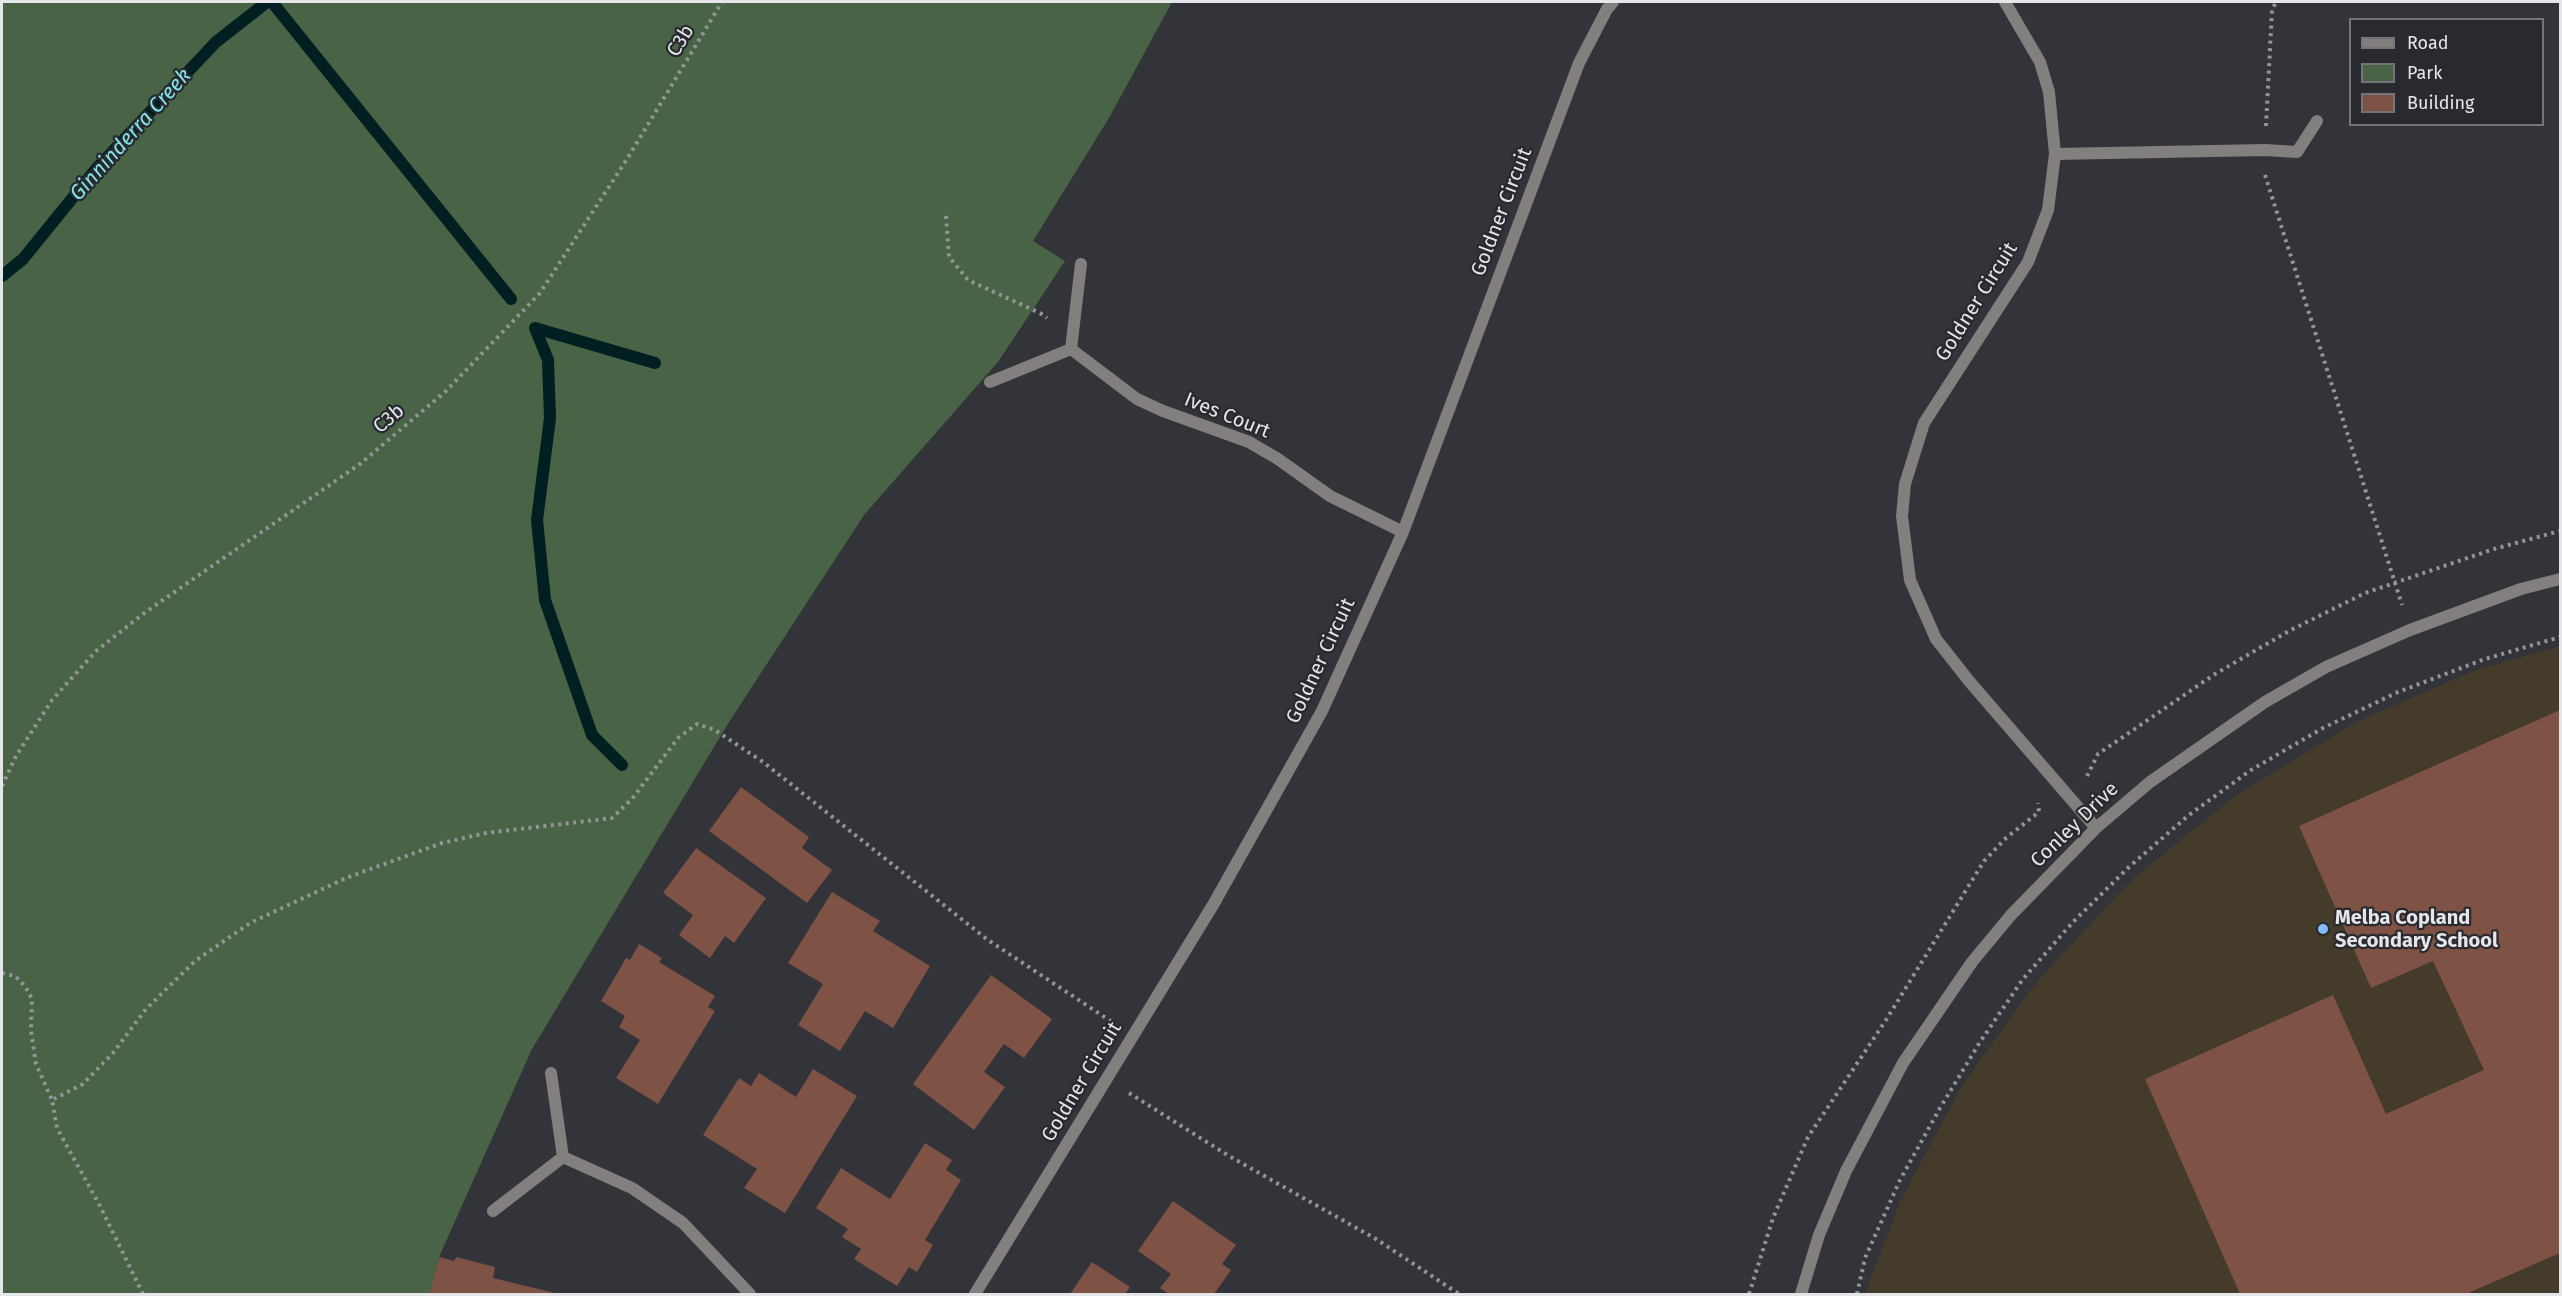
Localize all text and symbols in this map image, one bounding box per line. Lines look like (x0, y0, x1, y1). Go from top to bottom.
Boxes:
legend (2349, 18, 2544, 126)
street label: C3b (662, 21, 700, 61)
text: Road (2407, 32, 2449, 54)
text: Park (2407, 62, 2442, 84)
water label: Ginninderra Creek (65, 64, 197, 206)
text: Building (2407, 92, 2474, 114)
street label: Goldner Circuit (1467, 144, 1537, 280)
street label: Goldner Circuit (1931, 238, 2023, 366)
street label: Ives Court (1181, 388, 1273, 444)
street label: C3b (369, 399, 409, 439)
street label: Goldner Circuit (1281, 595, 1361, 727)
street label: Conley Drive (2026, 777, 2124, 873)
place label: Melba Copland Secondary School (2335, 906, 2498, 953)
marker: Melba Copland Secondary School (2316, 922, 2330, 936)
street label: Goldner Circuit (1037, 1018, 1127, 1146)

